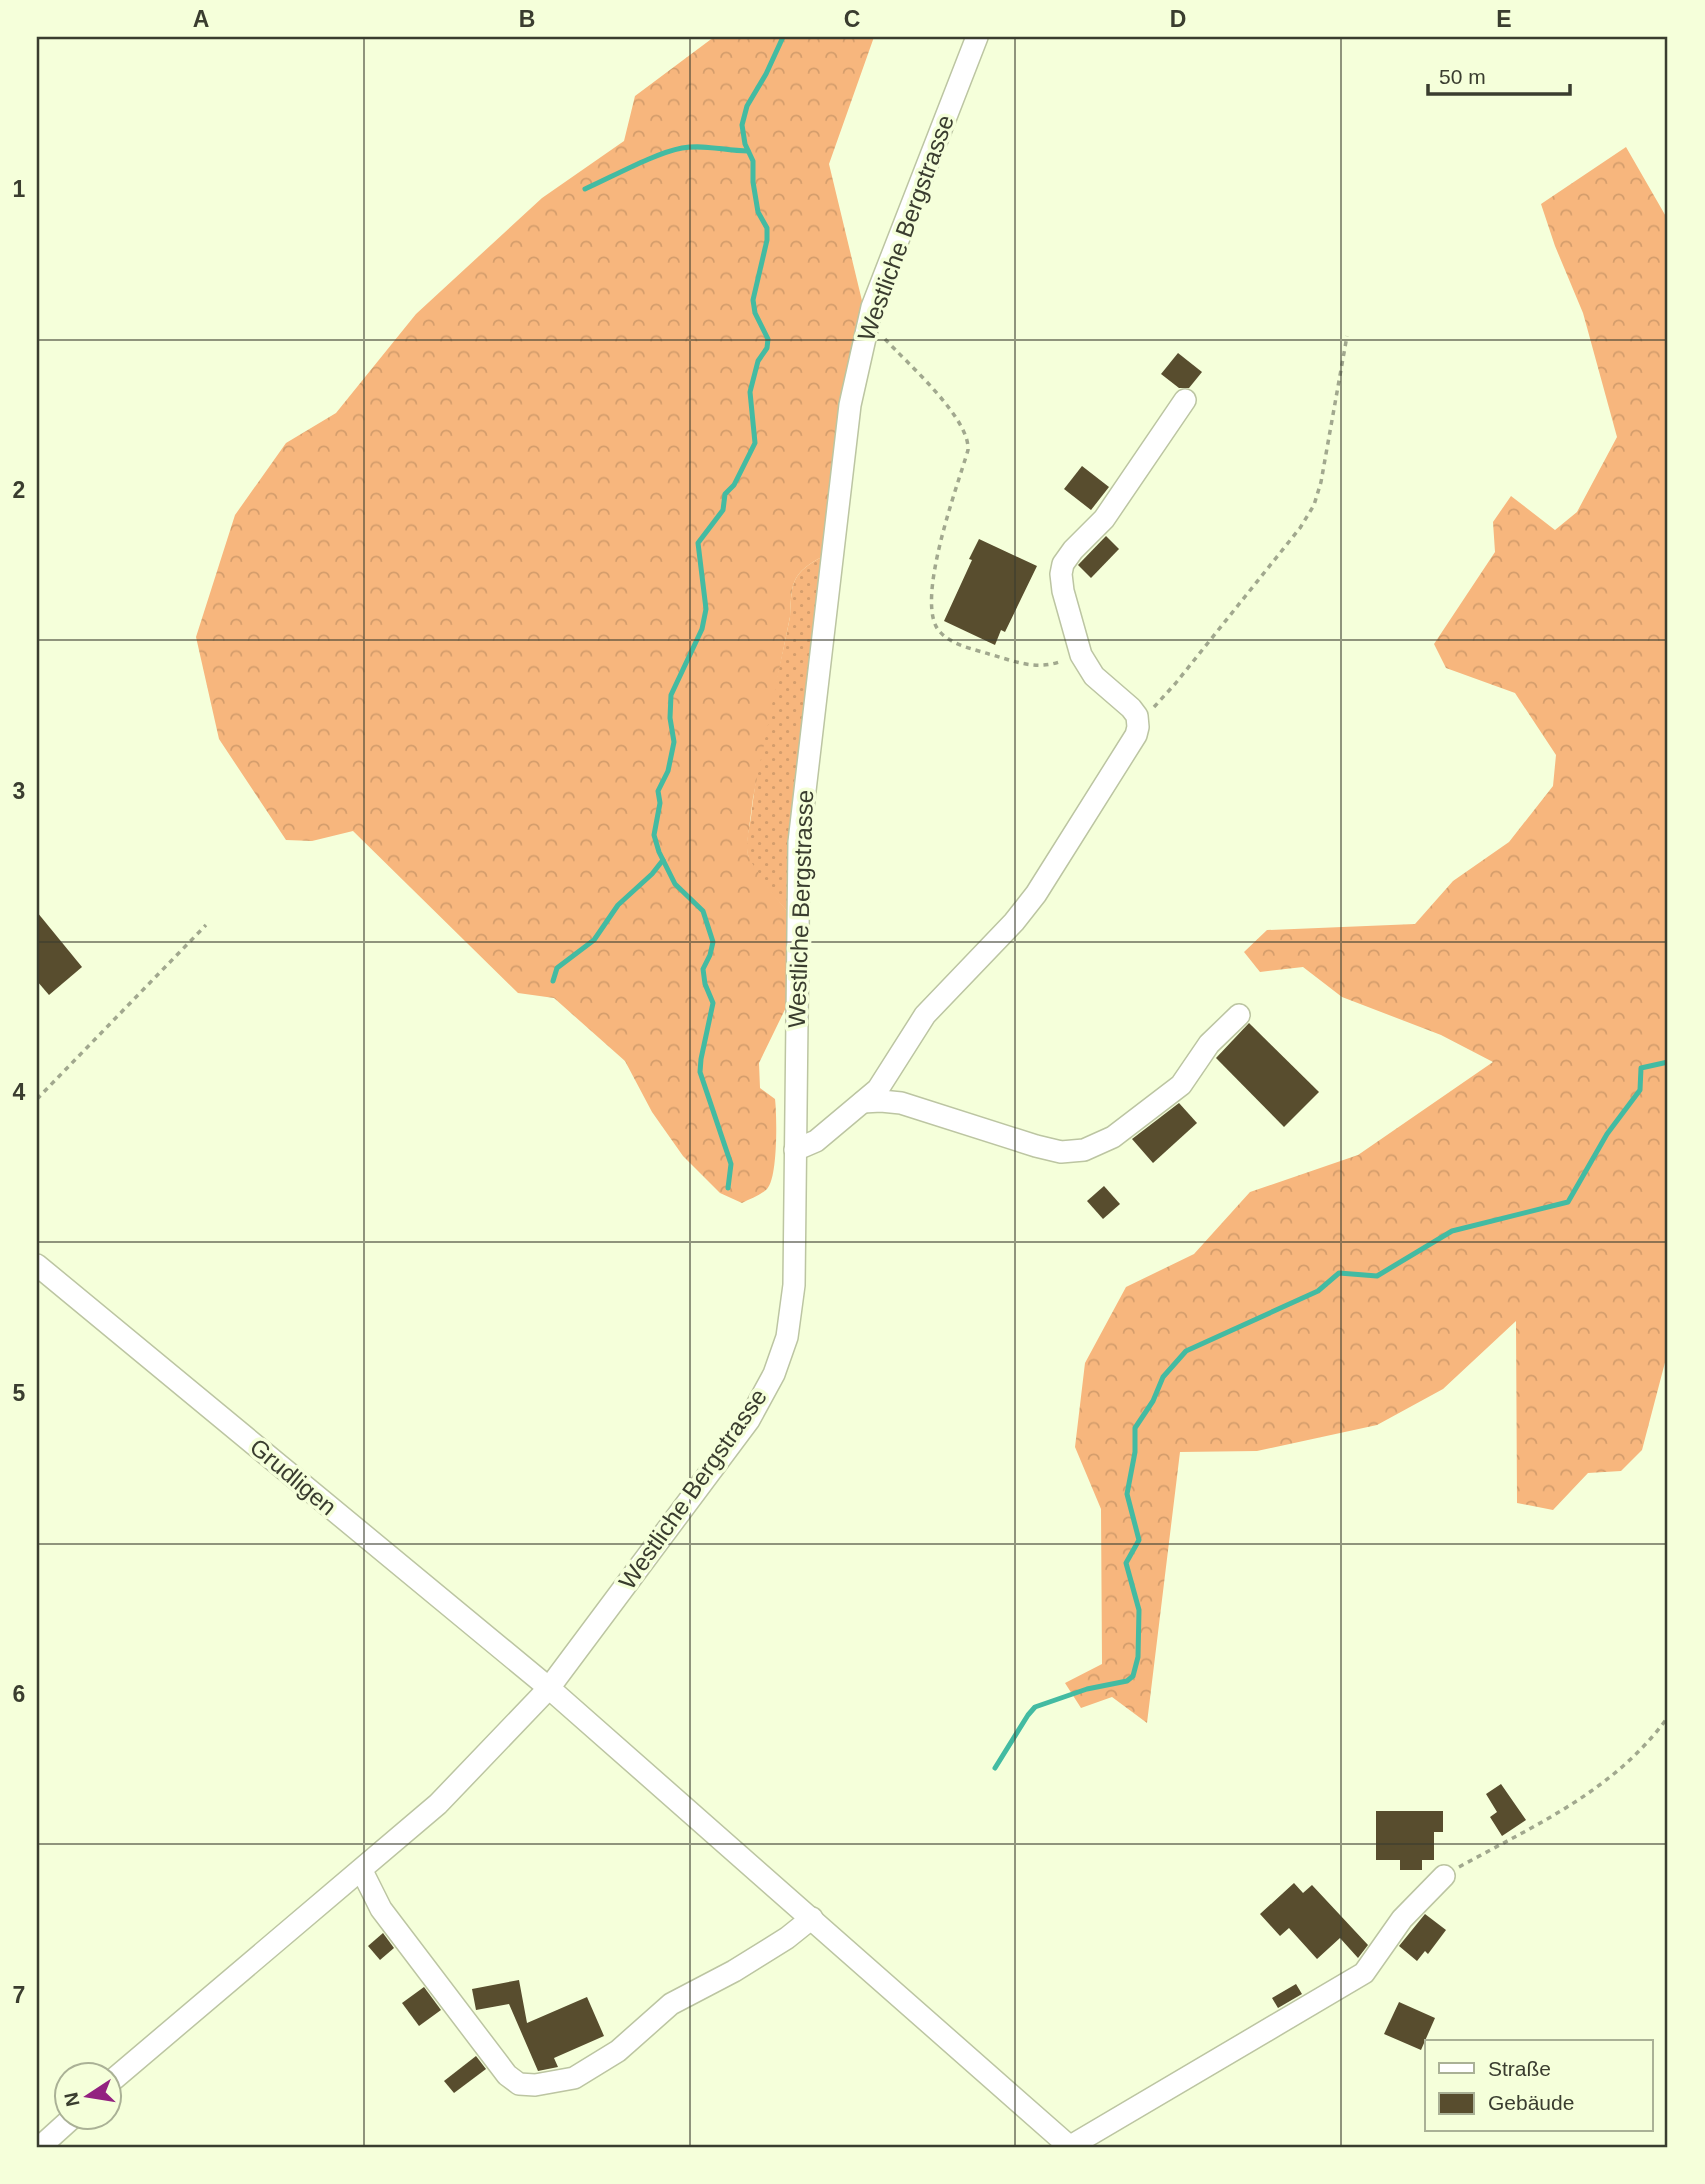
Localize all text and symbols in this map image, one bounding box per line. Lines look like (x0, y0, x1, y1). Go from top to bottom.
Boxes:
text: A (193, 6, 209, 32)
text: B (519, 6, 535, 32)
text: C (844, 6, 860, 32)
text: D (1170, 6, 1186, 32)
text: E (1496, 6, 1512, 32)
scale bar (1428, 52, 1570, 96)
text: 50 m (1439, 65, 1486, 88)
street label: Westliche Bergstrasse (852, 111, 959, 344)
text: 1 (13, 176, 26, 202)
text: 2 (13, 477, 25, 503)
text: 3 (13, 778, 25, 804)
street label: Westliche Bergstrasse (783, 789, 818, 1029)
text: 4 (13, 1079, 26, 1105)
text: 5 (13, 1380, 26, 1406)
street label: Westliche Bergstrasse (613, 1383, 772, 1594)
street label: Grudligen (245, 1433, 342, 1520)
text: 6 (13, 1681, 25, 1707)
text: 7 (13, 1982, 25, 2008)
legend (1425, 2040, 1652, 2132)
text: Straße (1488, 2057, 1551, 2080)
north arrow (52, 2062, 122, 2132)
text: N (60, 2091, 84, 2108)
text: Gebäude (1488, 2091, 1574, 2114)

